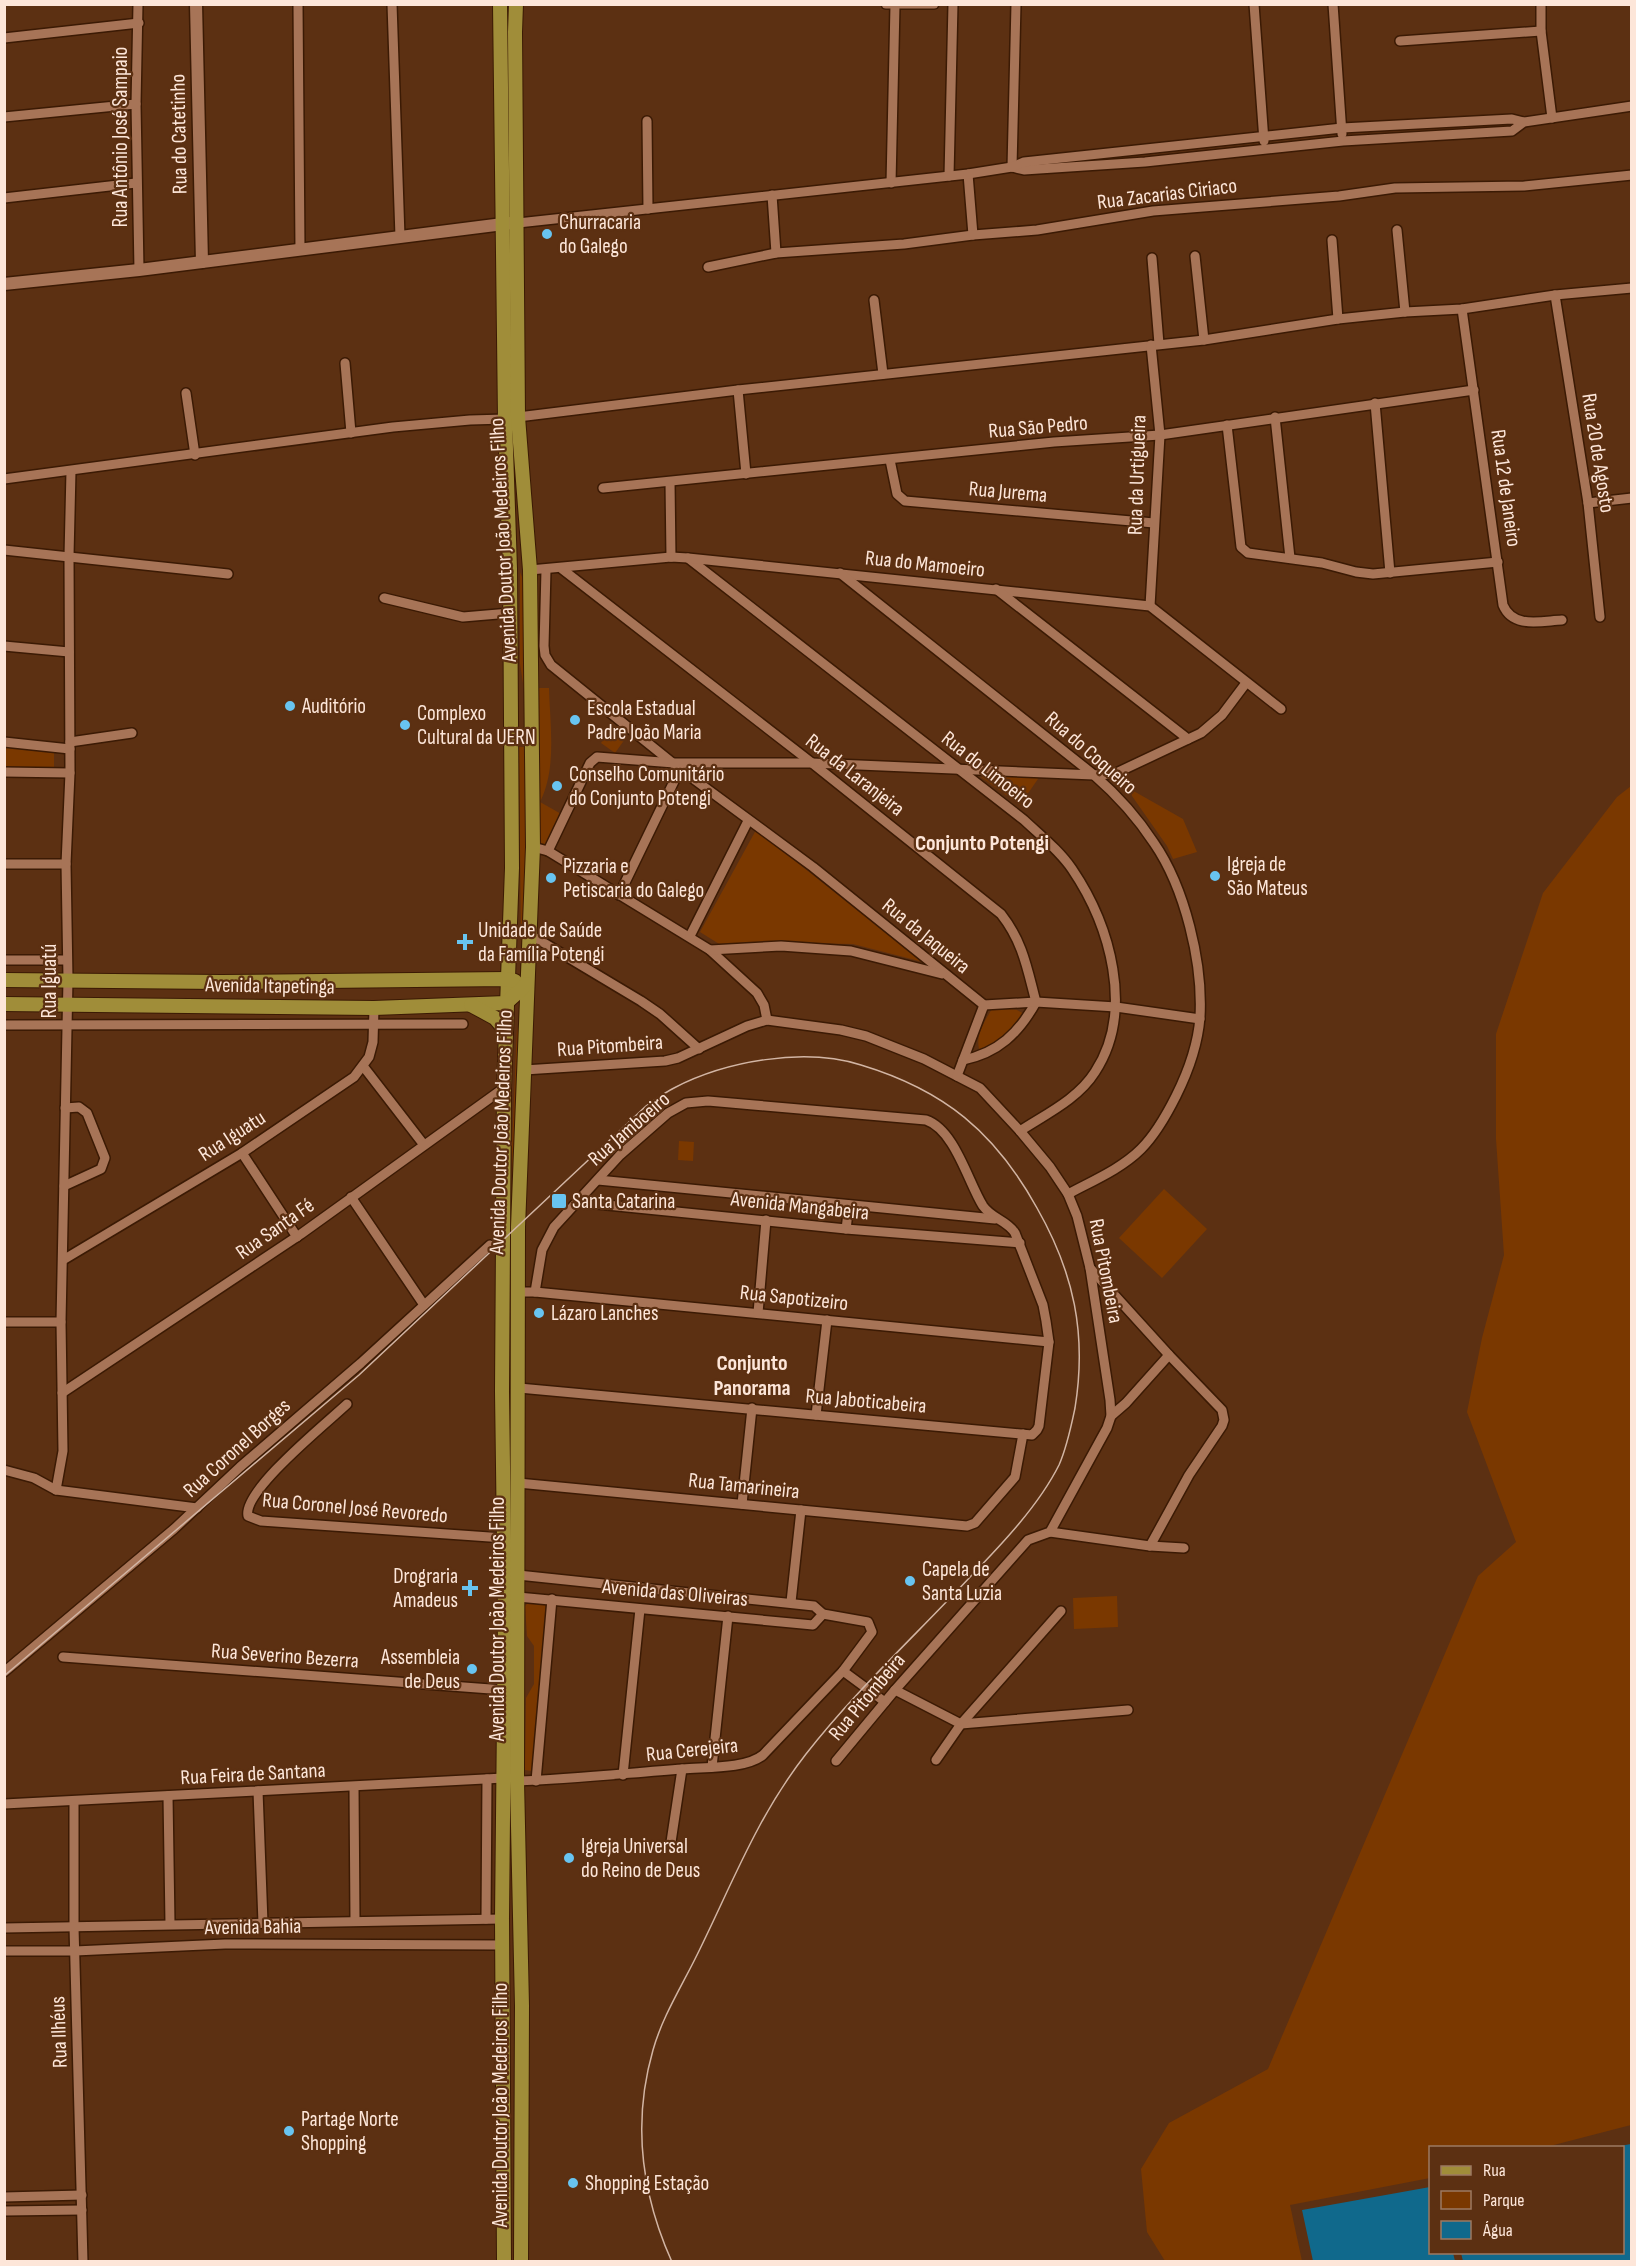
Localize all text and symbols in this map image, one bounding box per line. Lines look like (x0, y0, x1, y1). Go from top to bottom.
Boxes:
street label: Rua Antônio José Sampaio (108, 47, 133, 227)
street label: Rua do Catetinho (165, 74, 193, 194)
street label: Rua Zacarias Ciriaco (1096, 173, 1238, 215)
place label: Churracaria do Galego (559, 210, 641, 259)
marker: Churracaria do Galego (540, 227, 554, 241)
street label: Rua 20 de Agosto (1576, 391, 1620, 515)
street label: Rua São Pedro (987, 410, 1089, 444)
street label: Rua da Urtigueira (1122, 414, 1152, 536)
street label: Avenida Doutor João Medeiros Filho (484, 417, 522, 664)
street label: Rua 12 de Janeiro (1485, 428, 1527, 548)
street label: Rua Jurema (968, 476, 1048, 508)
street label: Rua do Mamoeiro (864, 545, 986, 583)
place label: Auditório (301, 694, 366, 719)
place label: Escola Estadual Padre João Maria (587, 696, 702, 745)
marker: Auditório (283, 699, 297, 713)
place label: Complexo Cultural da UERN (417, 701, 536, 750)
street label: Rua do Coqueiro (1040, 706, 1142, 800)
marker: Escola Estadual Padre João Maria (568, 713, 582, 727)
marker: Complexo Cultural da UERN (398, 718, 412, 732)
street label: Rua do Limoeiro (936, 726, 1040, 814)
street label: Rua da Laranjeira (801, 729, 909, 821)
place label: Conselho Comunitário do Conjunto Potengi (569, 762, 725, 811)
marker: Conselho Comunitário do Conjunto Potengi (550, 779, 564, 793)
district label: Conjunto Potengi (915, 830, 1049, 857)
place label: Igreja de São Mateus (1227, 852, 1308, 901)
place label: Pizzaria e Petiscaria do Galego (563, 854, 704, 903)
marker: Igreja de São Mateus (1208, 869, 1222, 883)
marker: Pizzaria e Petiscaria do Galego (544, 871, 558, 885)
street label: Rua da Jaqueira (877, 893, 975, 979)
place label: Unidade de Saúde da Família Potengi (478, 918, 604, 967)
marker: Unidade de Saúde da Família Potengi (456, 933, 474, 951)
street label: Rua Iguatú (37, 944, 62, 1018)
street label: Avenida Itapetinga (204, 972, 335, 1000)
street label: Avenida Doutor João Medeiros Filho (484, 1009, 518, 1256)
street label: Rua Pitombeira (556, 1030, 664, 1062)
street label: Rua Jamboeiro (583, 1087, 675, 1171)
street label: Rua Iguatu (194, 1105, 270, 1167)
street label: Avenida Mangabeira (729, 1186, 870, 1226)
place label: Santa Catarina (572, 1189, 675, 1214)
marker: Santa Catarina (550, 1192, 568, 1210)
street label: Rua Santa Fé (231, 1193, 319, 1265)
street label: Rua Pitombeira (1084, 1217, 1128, 1325)
street label: Rua Sapotizeiro (739, 1280, 849, 1316)
place label: Lázaro Lanches (551, 1301, 658, 1326)
marker: Lázaro Lanches (532, 1306, 546, 1320)
district label: Conjunto Panorama (713, 1350, 791, 1402)
street label: Rua Jaboticabeira (805, 1383, 927, 1419)
street label: Rua Coronel Borges (178, 1393, 296, 1503)
street label: Rua Tamarineira (687, 1468, 801, 1504)
street label: Rua Coronel José Revoredo (261, 1487, 449, 1529)
street label: Avenida Doutor João Medeiros Filho (485, 1497, 510, 1742)
place label: Capela de Santa Luzia (922, 1557, 1002, 1606)
place label: Drograria Amadeus (393, 1564, 458, 1613)
street label: Avenida das Oliveiras (600, 1574, 749, 1612)
marker: Capela de Santa Luzia (903, 1574, 917, 1588)
marker: Drograria Amadeus (463, 1581, 477, 1595)
street label: Rua Severino Bezerra (210, 1638, 360, 1674)
place label: Assembleia de Deus (380, 1645, 460, 1694)
street label: Rua Pitombeira (823, 1648, 911, 1746)
marker: Assembleia de Deus (465, 1662, 479, 1676)
street label: Rua Cerejeira (645, 1733, 739, 1767)
street label: Rua Feira de Santana (180, 1758, 326, 1790)
place label: Igreja Universal do Reino de Deus (581, 1834, 700, 1883)
marker: Igreja Universal do Reino de Deus (562, 1851, 576, 1865)
street label: Avenida Bahia (203, 1914, 302, 1940)
street label: Avenida Doutor João Medeiros Filho (488, 1983, 513, 2228)
street label: Rua Ilhéus (45, 1996, 73, 2068)
place label: Partage Norte Shopping (301, 2107, 399, 2156)
marker: Partage Norte Shopping (282, 2124, 296, 2138)
legend (1429, 2146, 1624, 2254)
text: Rua (1483, 2160, 1506, 2181)
place label: Shopping Estação (585, 2171, 709, 2196)
marker: Shopping Estação (566, 2176, 580, 2190)
text: Parque (1483, 2190, 1524, 2211)
text: Água (1482, 2220, 1513, 2241)

